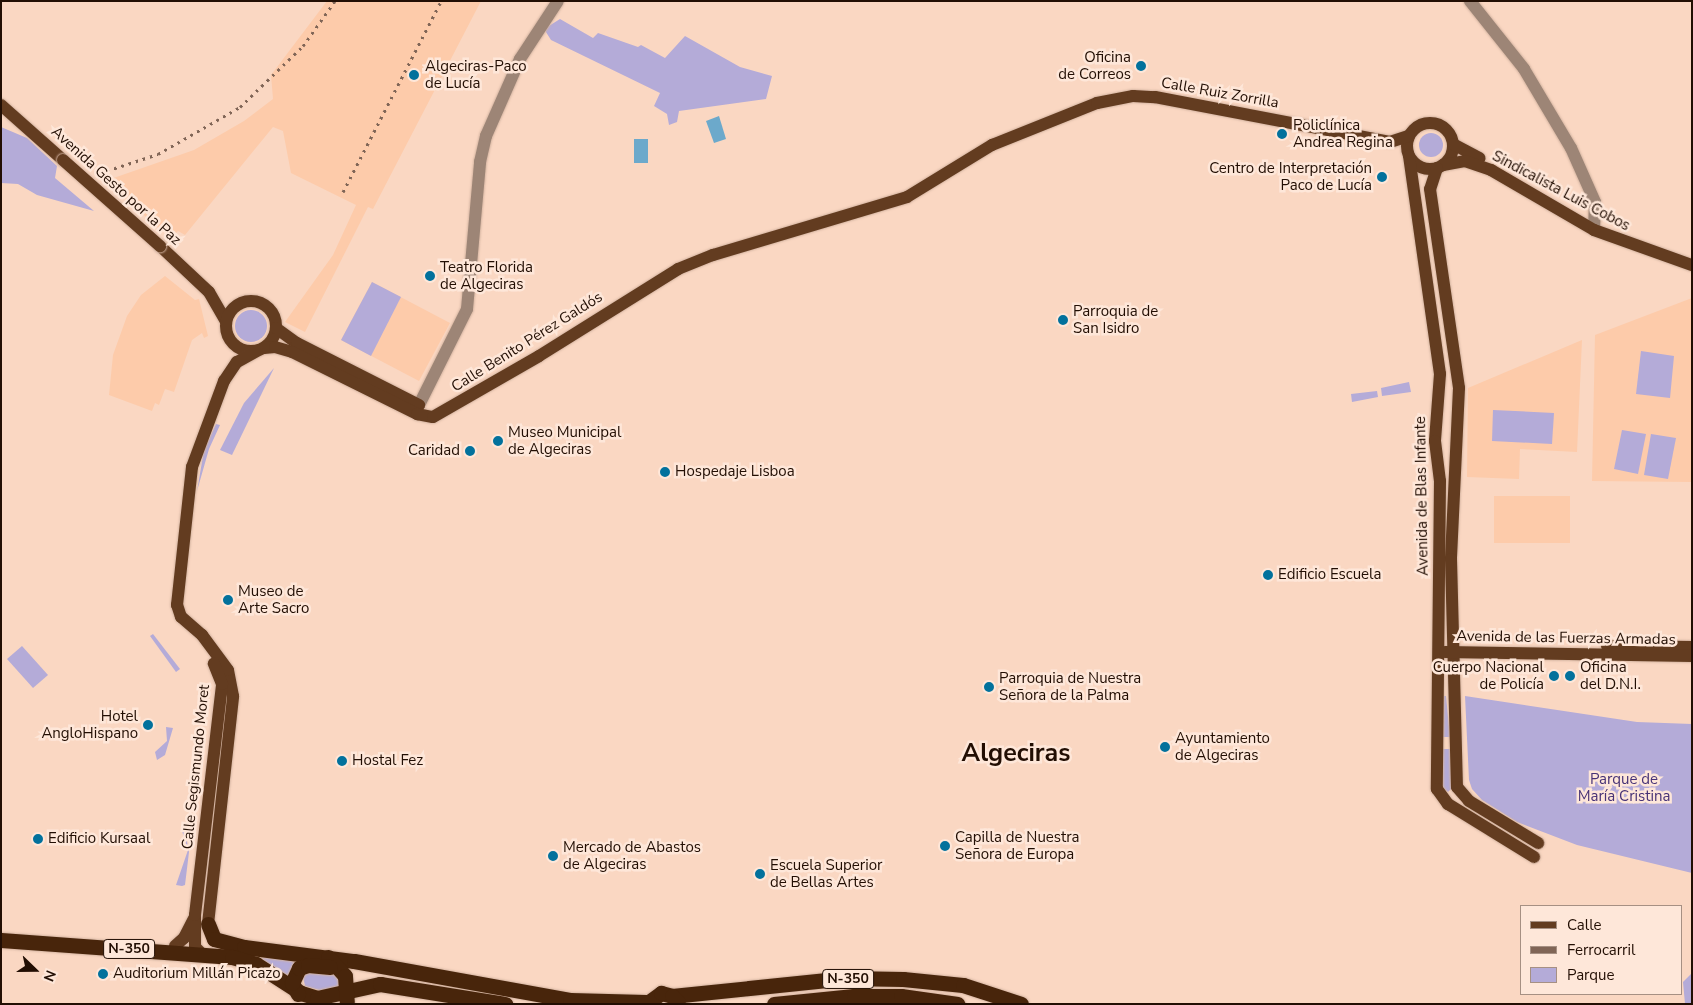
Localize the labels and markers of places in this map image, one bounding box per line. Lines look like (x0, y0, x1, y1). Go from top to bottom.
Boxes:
place label: Oficina de Correos (1058, 48, 1131, 83)
place label: Algeciras-Paco de Lucía (425, 57, 527, 92)
marker: Oficina de Correos (1135, 60, 1147, 72)
marker: Algeciras-Paco de Lucía (407, 68, 421, 82)
place label: Policlínica Andrea Regina (1293, 116, 1393, 151)
marker: Policlínica Andrea Regina (1275, 127, 1289, 141)
place label: Centro de Interpretación Paco de Lucía (1209, 159, 1372, 194)
marker: Centro de Interpretación Paco de Lucía (1376, 171, 1388, 183)
place label: Teatro Florida de Algeciras (440, 258, 533, 293)
marker: Teatro Florida de Algeciras (424, 270, 436, 282)
place label: Parroquia de San Isidro (1073, 302, 1158, 337)
marker: Parroquia de San Isidro (1057, 314, 1069, 326)
place label: Museo Municipal de Algeciras (508, 423, 621, 458)
marker: Museo Municipal de Algeciras (492, 435, 504, 447)
place label: Caridad (408, 442, 460, 460)
marker: Caridad (464, 445, 476, 457)
place label: Hospedaje Lisboa (675, 463, 795, 481)
marker: Hospedaje Lisboa (659, 466, 671, 478)
place label: Edificio Escuela (1278, 566, 1381, 584)
marker: Edificio Escuela (1262, 569, 1274, 581)
place label: Museo de Arte Sacro (238, 582, 309, 617)
marker: Museo de Arte Sacro (222, 594, 234, 606)
place label: Cuerpo Nacional de Policía (1433, 658, 1544, 693)
place label: Oficina del D.N.I. (1580, 658, 1641, 693)
place label: Parroquia de Nuestra Señora de la Palma (999, 669, 1141, 704)
marker: Cuerpo Nacional de Policía (1548, 670, 1560, 682)
marker: Oficina del D.N.I. (1564, 670, 1576, 682)
marker: Parroquia de Nuestra Señora de la Palma (983, 681, 995, 693)
place label: Hotel AngloHispano (41, 707, 138, 742)
marker: Hotel AngloHispano (142, 719, 154, 731)
place label: Ayuntamiento de Algeciras (1175, 729, 1270, 764)
marker: Ayuntamiento de Algeciras (1159, 741, 1171, 753)
place label: Hostal Fez (352, 752, 423, 770)
marker: Hostal Fez (336, 755, 348, 767)
place label: Capilla de Nuestra Señora de Europa (955, 828, 1079, 863)
place label: Edificio Kursaal (48, 830, 150, 848)
marker: Edificio Kursaal (32, 833, 44, 845)
place label: Mercado de Abastos de Algeciras (563, 838, 701, 873)
marker: Capilla de Nuestra Señora de Europa (939, 840, 951, 852)
marker: Mercado de Abastos de Algeciras (547, 850, 559, 862)
place label: Escuela Superior de Bellas Artes (770, 856, 882, 891)
marker: Escuela Superior de Bellas Artes (754, 868, 766, 880)
place label: Auditorium Millán Picazo (113, 965, 281, 983)
marker: Auditorium Millán Picazo (97, 968, 109, 980)

